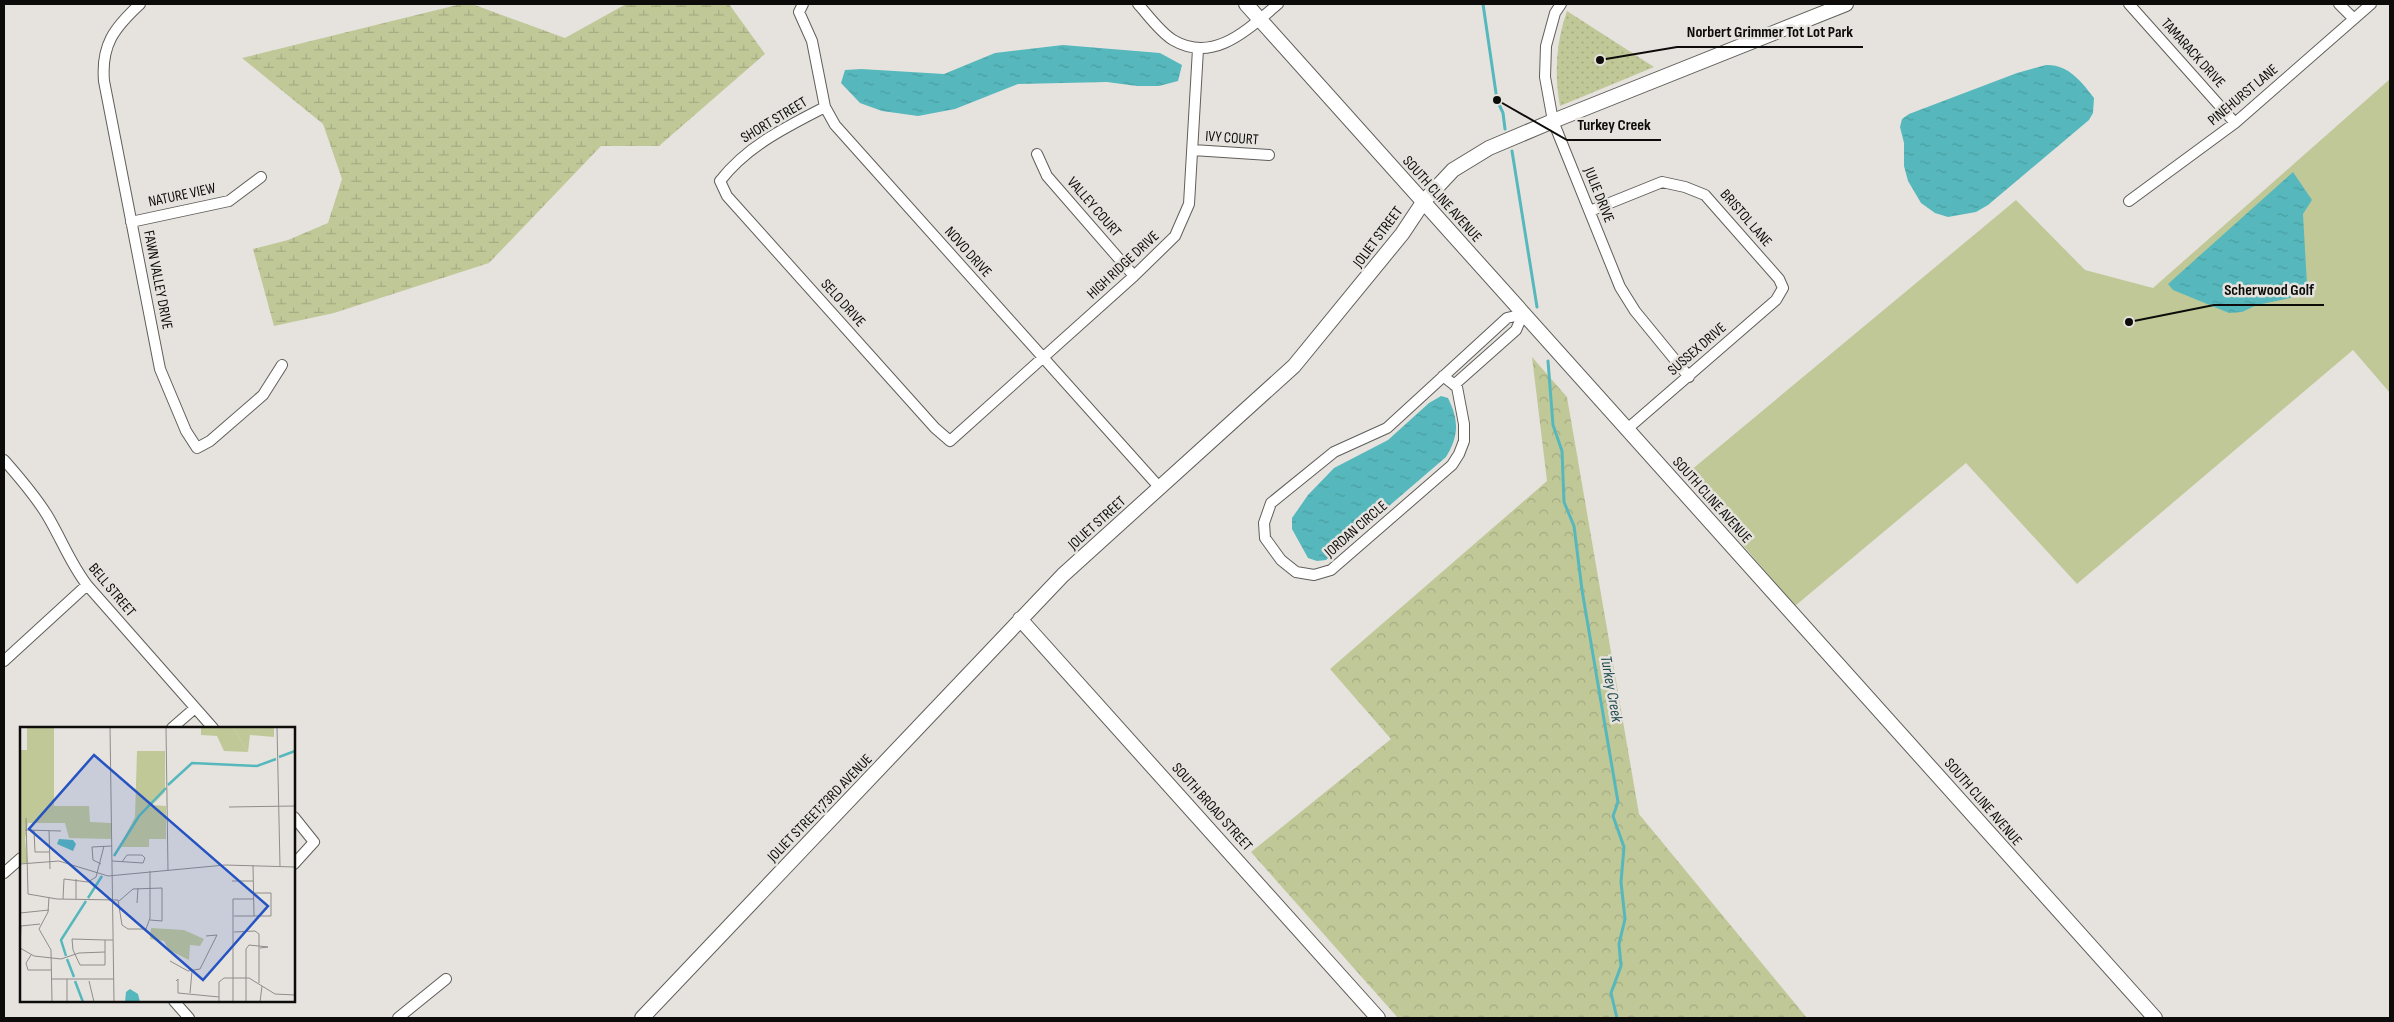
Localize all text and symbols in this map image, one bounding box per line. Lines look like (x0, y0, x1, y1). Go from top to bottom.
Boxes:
street label: TAMARACK DRIVE (2157, 14, 2229, 92)
callout: Norbert Grimmer Tot Lot Park (1677, 16, 1863, 47)
text: Norbert Grimmer Tot Lot Park (1687, 23, 1853, 42)
street label: PINEHURST LANE (2204, 60, 2282, 130)
street label: SHORT STREET (737, 93, 811, 147)
callout: Turkey Creek (1567, 109, 1661, 140)
text: Turkey Creek (1577, 116, 1651, 135)
street label: IVY COURT (1205, 127, 1259, 149)
street label: SOUTH CLINE AVENUE (1398, 152, 1486, 246)
street label: JULIE DRIVE (1579, 164, 1619, 225)
street label: VALLEY COURT (1063, 173, 1125, 241)
street label: NATURE VIEW (147, 179, 218, 211)
street label: BRISTOL LANE (1716, 185, 1776, 251)
street label: JOLIET STREET (1348, 203, 1407, 272)
street label: NOVO DRIVE (940, 223, 996, 281)
street label: HIGH RIDGE DRIVE (1083, 227, 1163, 303)
street label: FAWN VALLEY DRIVE (139, 229, 177, 331)
callout: Scherwood Golf (2214, 274, 2324, 305)
street label: SELO DRIVE (817, 275, 869, 331)
text: Scherwood Golf (2224, 281, 2315, 300)
street label: SUSSEX DRIVE (1664, 318, 1730, 380)
street label: SOUTH CLINE AVENUE (1668, 453, 1756, 547)
street label: JOLIET STREET (1063, 492, 1130, 555)
street label: JORDAN CIRCLE (1320, 497, 1391, 562)
street label: BELL STREET (84, 559, 140, 621)
water label: Turkey Creek (1596, 654, 1626, 725)
inset map (20, 727, 295, 1002)
street label: JOLIET STREET;73RD AVENUE (763, 750, 876, 867)
street label: SOUTH CLINE AVENUE (1940, 754, 2026, 850)
street label: SOUTH BROAD STREET (1167, 759, 1257, 855)

